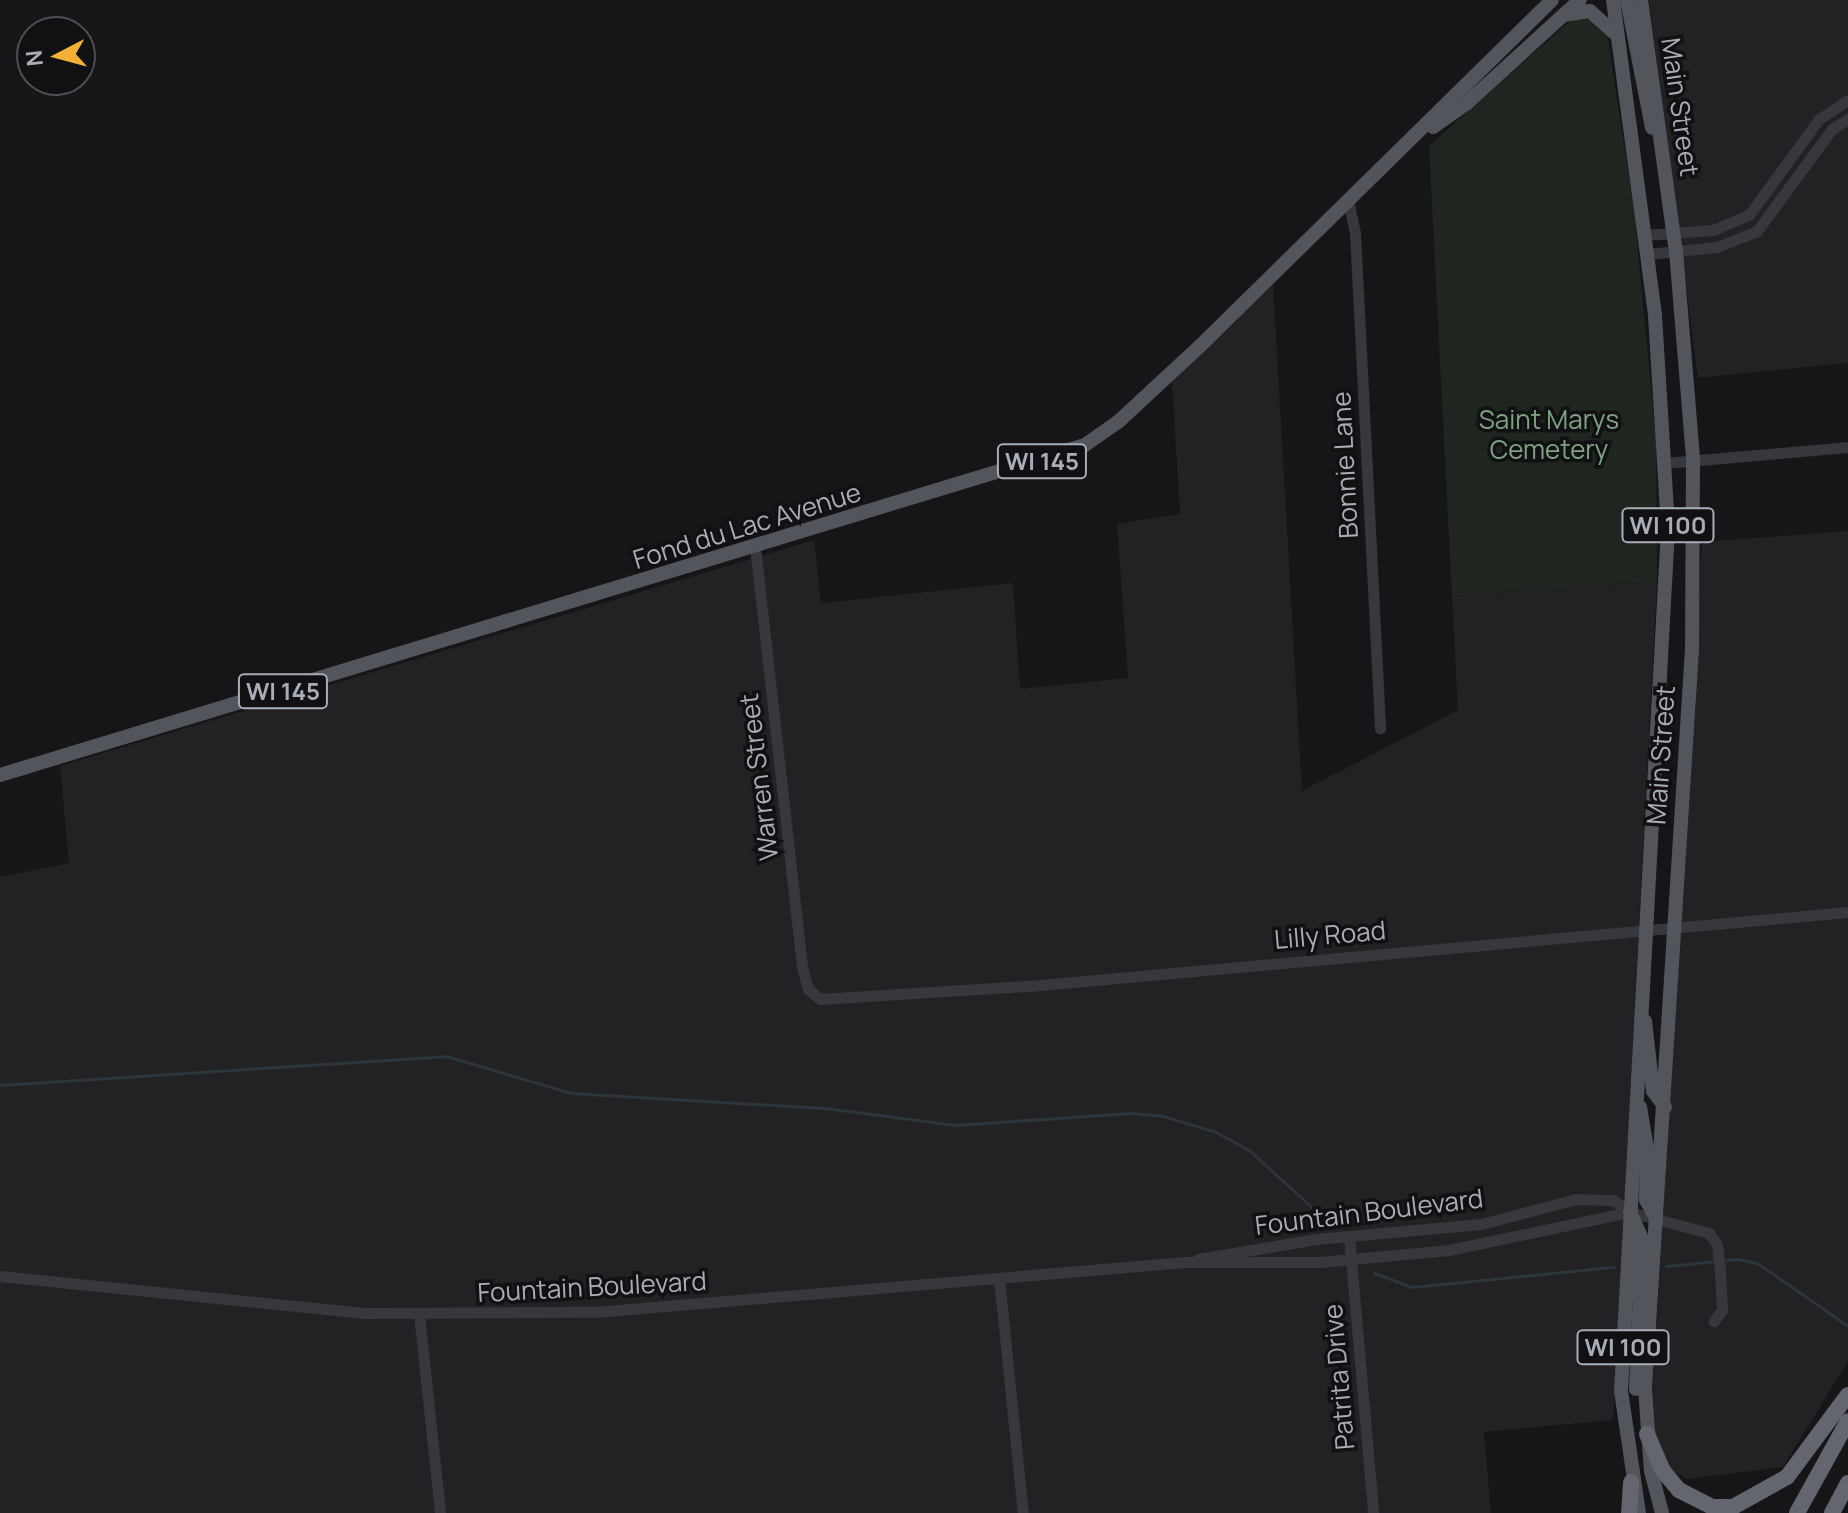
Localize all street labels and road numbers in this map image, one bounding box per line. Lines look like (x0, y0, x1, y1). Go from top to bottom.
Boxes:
street label: Main Street (1655, 36, 1705, 178)
street label: Bonnie Lane (1326, 391, 1364, 539)
road number: WI 145 (996, 441, 1088, 481)
street label: Fond du Lac Avenue (629, 477, 865, 575)
road number: WI 100 (1620, 505, 1716, 545)
road number: WI 145 (237, 671, 329, 711)
street label: Main Street (1641, 684, 1681, 826)
street label: Warren Street (733, 692, 785, 862)
street label: Lilly Road (1273, 915, 1387, 955)
street label: Fountain Boulevard (1253, 1183, 1485, 1241)
street label: Fountain Boulevard (477, 1265, 707, 1309)
street label: Patrita Drive (1317, 1303, 1361, 1451)
road number: WI 100 (1575, 1327, 1671, 1367)

